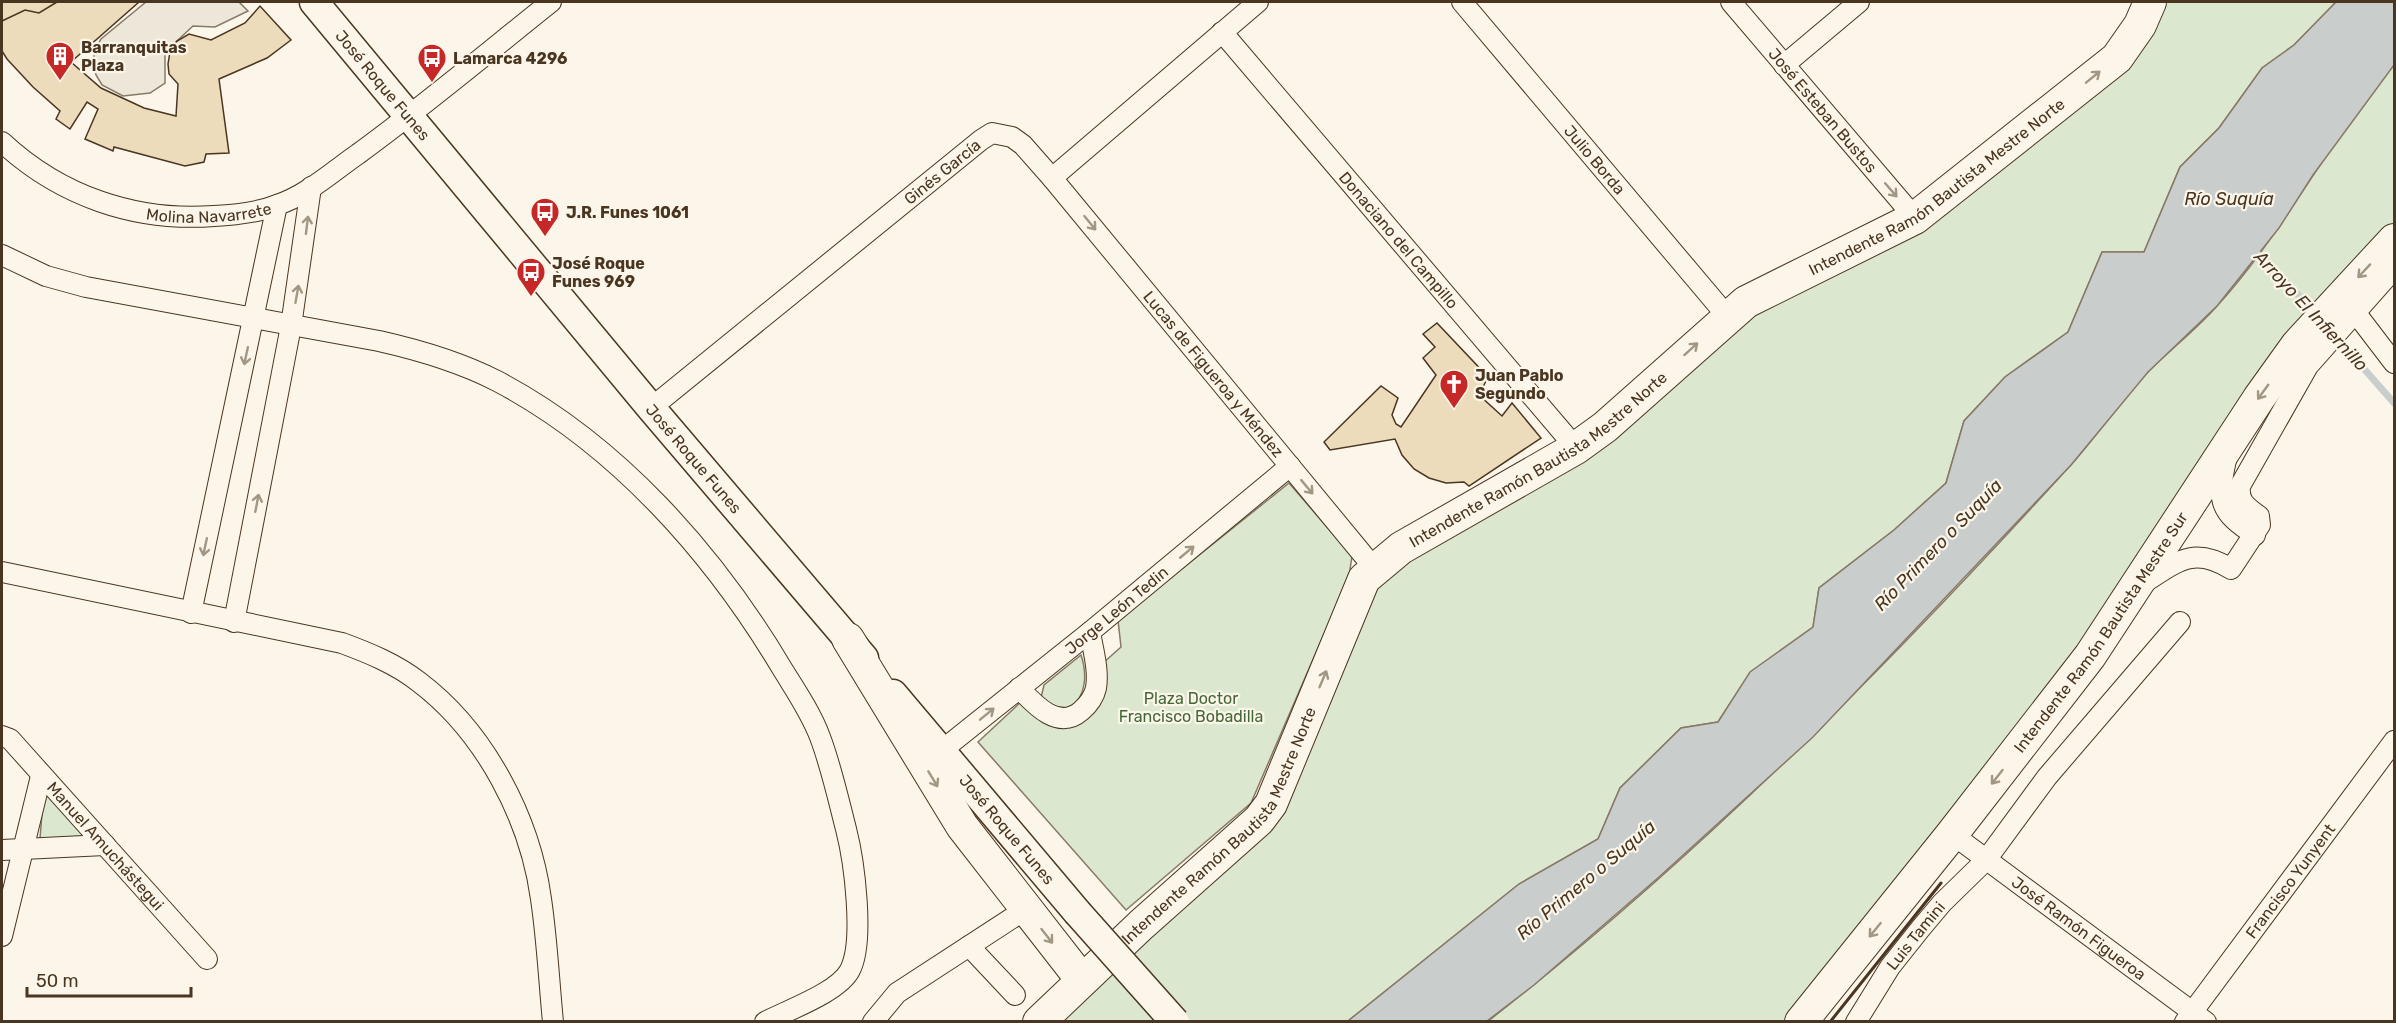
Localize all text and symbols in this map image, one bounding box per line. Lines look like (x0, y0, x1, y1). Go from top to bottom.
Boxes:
street label: José Roque Funes (332, 26, 434, 144)
place label: Barranquitas Plaza (81, 38, 187, 75)
building icon: Barranquitas Plaza (44, 40, 76, 82)
bus stop icon: Lamarca 4296 (416, 42, 448, 84)
street label: José Esteban Bustos (1765, 44, 1881, 176)
place label: Lamarca 4296 (453, 49, 568, 68)
one-way arrow (2084, 71, 2100, 84)
street label: Intendente Ramón Bautista Mestre Norte (1805, 94, 2068, 279)
street label: Julio Borda (1560, 121, 1629, 198)
street label: Ginés García (900, 135, 984, 208)
street label: Donaciano del Campillo (1335, 168, 1462, 312)
one-way arrow (1884, 182, 1898, 197)
water label: Río Suquía (2184, 188, 2274, 210)
bus stop icon: J.R. Funes 1061 (529, 196, 561, 238)
street label: Molina Navarrete (145, 198, 274, 226)
place label: J.R. Funes 1061 (566, 203, 689, 222)
one-way arrow (1083, 215, 1096, 231)
one-way arrow (301, 216, 312, 236)
water label: Arroyo El Infiernillo (2249, 245, 2372, 376)
place label: José Roque Funes 969 (552, 254, 645, 291)
bus stop icon: José Roque Funes 969 (515, 256, 547, 298)
one-way arrow (2357, 264, 2371, 279)
one-way arrow (292, 285, 303, 305)
street label: Lucas de Figueroa y Méndez (1140, 287, 1288, 461)
one-way arrow (1683, 342, 1698, 356)
one-way arrow (240, 346, 251, 365)
place label: Juan Pablo Segundo (1475, 366, 1564, 403)
street label: Intendente Ramón Bautista Mestre Norte (1406, 367, 1670, 551)
church icon: Juan Pablo Segundo (1438, 368, 1470, 410)
one-way arrow (2257, 384, 2269, 400)
street label: José Roque Funes (642, 400, 746, 517)
water label: Río Primero o Suquía (1869, 474, 2007, 615)
one-way arrow (1300, 479, 1314, 494)
one-way arrow (252, 493, 263, 513)
street label: Intendente Ramón Bautista Mestre Sur (2009, 508, 2191, 756)
one-way arrow (199, 537, 211, 556)
one-way arrow (1179, 545, 1194, 559)
street label: Jorge León Tedin (1061, 562, 1172, 658)
one-way arrow (1318, 670, 1329, 689)
park label: Plaza Doctor Francisco Bobadilla (1119, 689, 1263, 726)
street label: Intendente Ramón Bautista Mestre Norte (1117, 704, 1320, 948)
one-way arrow (979, 708, 995, 721)
one-way arrow (1990, 769, 2003, 785)
one-way arrow (926, 770, 939, 787)
street label: José Roque Funes (955, 771, 1059, 888)
street label: Manuel Amuchástegui (43, 778, 168, 914)
water label: Río Primero o Suquía (1512, 815, 1660, 945)
street label: Francisco Yunyent (2241, 820, 2339, 942)
street label: José Ramón Figueroa (2008, 872, 2150, 984)
street label: Luis Tamini (1882, 898, 1949, 974)
one-way arrow (1869, 921, 1882, 937)
one-way arrow (1041, 928, 1054, 944)
scale bar (27, 960, 190, 998)
text: 50 m (36, 970, 79, 992)

